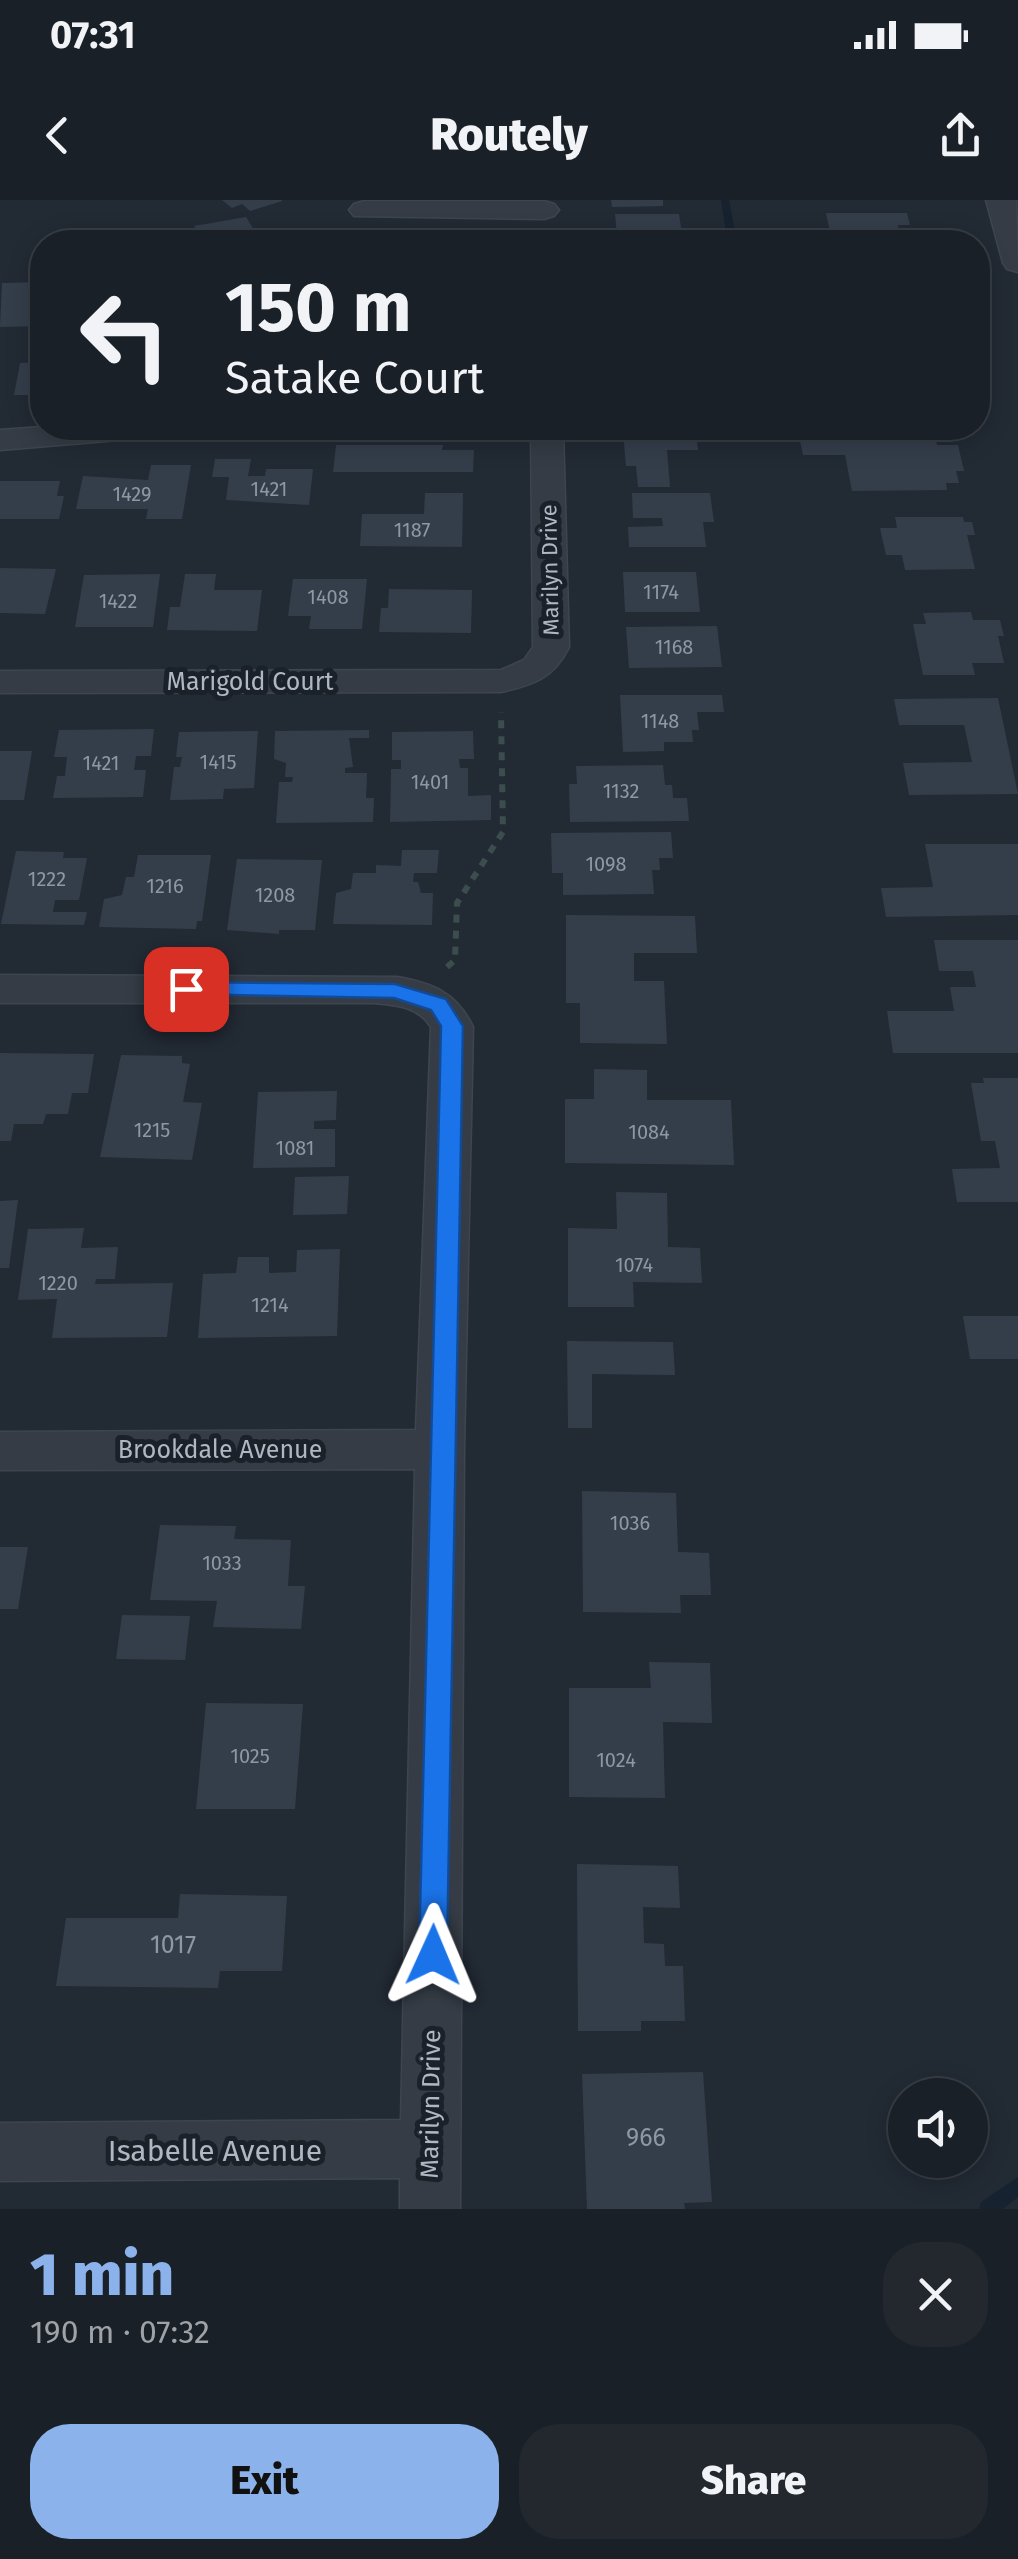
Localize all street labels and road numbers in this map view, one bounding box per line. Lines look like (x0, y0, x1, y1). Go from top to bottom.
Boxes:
street label: Marilyn Drive (535, 504, 565, 636)
street label: Marigold Court (166, 667, 334, 697)
street label: Brookdale Avenue (118, 1435, 322, 1465)
street label: Marilyn Drive (415, 2029, 447, 2179)
street label: Isabelle Avenue (108, 2133, 322, 2169)

